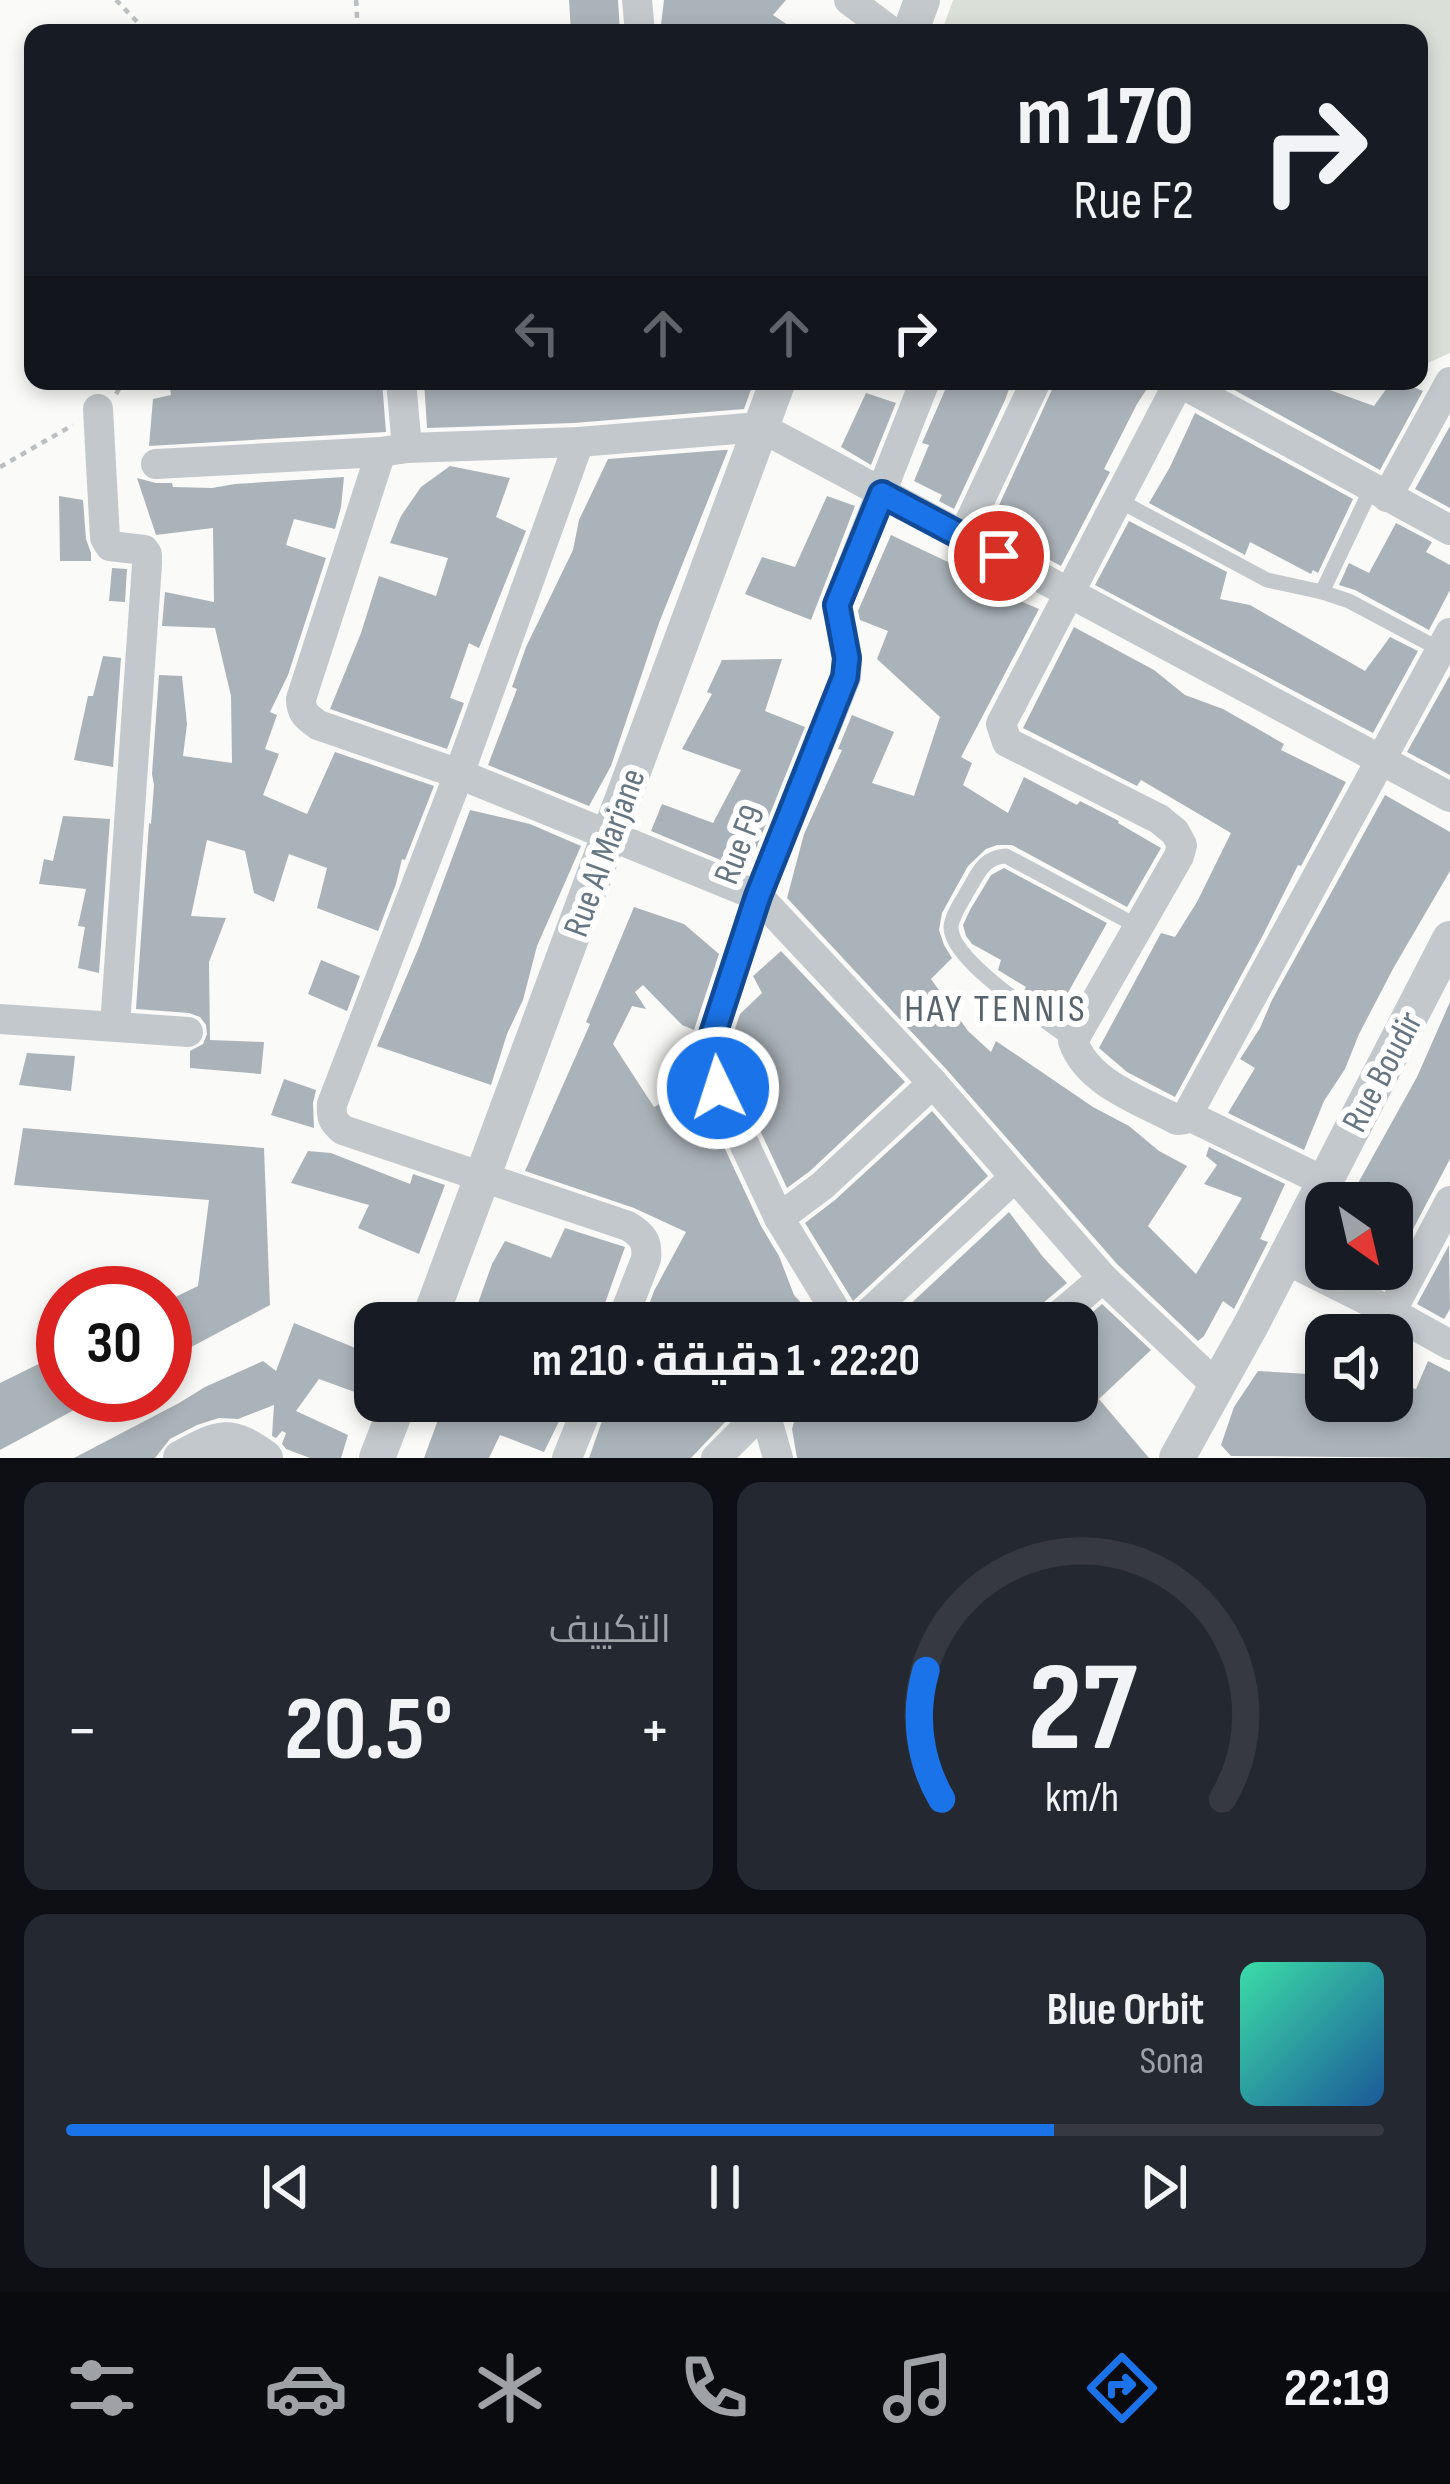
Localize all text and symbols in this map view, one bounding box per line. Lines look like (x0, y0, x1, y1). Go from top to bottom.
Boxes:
text: 170 m (1017, 67, 1194, 168)
icon: right (1236, 72, 1392, 228)
text: Rue F2 (1073, 169, 1194, 234)
icon: left (504, 300, 570, 366)
icon: ahead (630, 300, 696, 366)
icon: ahead (756, 300, 822, 366)
icon: right (882, 300, 948, 366)
pin (948, 505, 1050, 607)
icon: arrive (966, 523, 1032, 589)
street label: Rue Al Marjane (555, 763, 656, 943)
street label: Rue F9 (706, 799, 775, 890)
district label: HAY TENNIS (904, 986, 1088, 1033)
street label: Rue Boudir (1334, 1005, 1433, 1140)
position arrow (655, 1025, 781, 1151)
north arrow (1305, 1182, 1413, 1290)
map controls (1305, 1182, 1413, 1422)
speed limit sign: 30 (36, 1266, 192, 1422)
button: sound (1305, 1314, 1413, 1422)
text: 22:20 · 1 دقيقة · 210 m (532, 1334, 920, 1389)
text: التكييف (549, 1607, 671, 1654)
text: 27 (1027, 1636, 1137, 1785)
text: 20.5° (284, 1677, 453, 1785)
text: − (66, 1692, 98, 1771)
text: + (639, 1692, 671, 1771)
text: km/h (1044, 1772, 1119, 1824)
text: Blue Orbit (1047, 1983, 1204, 2038)
text: Sona (1139, 2038, 1204, 2085)
icon: previous (253, 2154, 319, 2220)
icon: pause (692, 2154, 758, 2220)
icon: next (1131, 2154, 1197, 2220)
icon: filters (60, 2346, 144, 2430)
icon: car (264, 2346, 348, 2430)
icon: climate (468, 2346, 552, 2430)
icon: phone (672, 2346, 756, 2430)
icon: music (876, 2346, 960, 2430)
icon: directions (1080, 2346, 1164, 2430)
text: 22:19 (1284, 2356, 1390, 2421)

